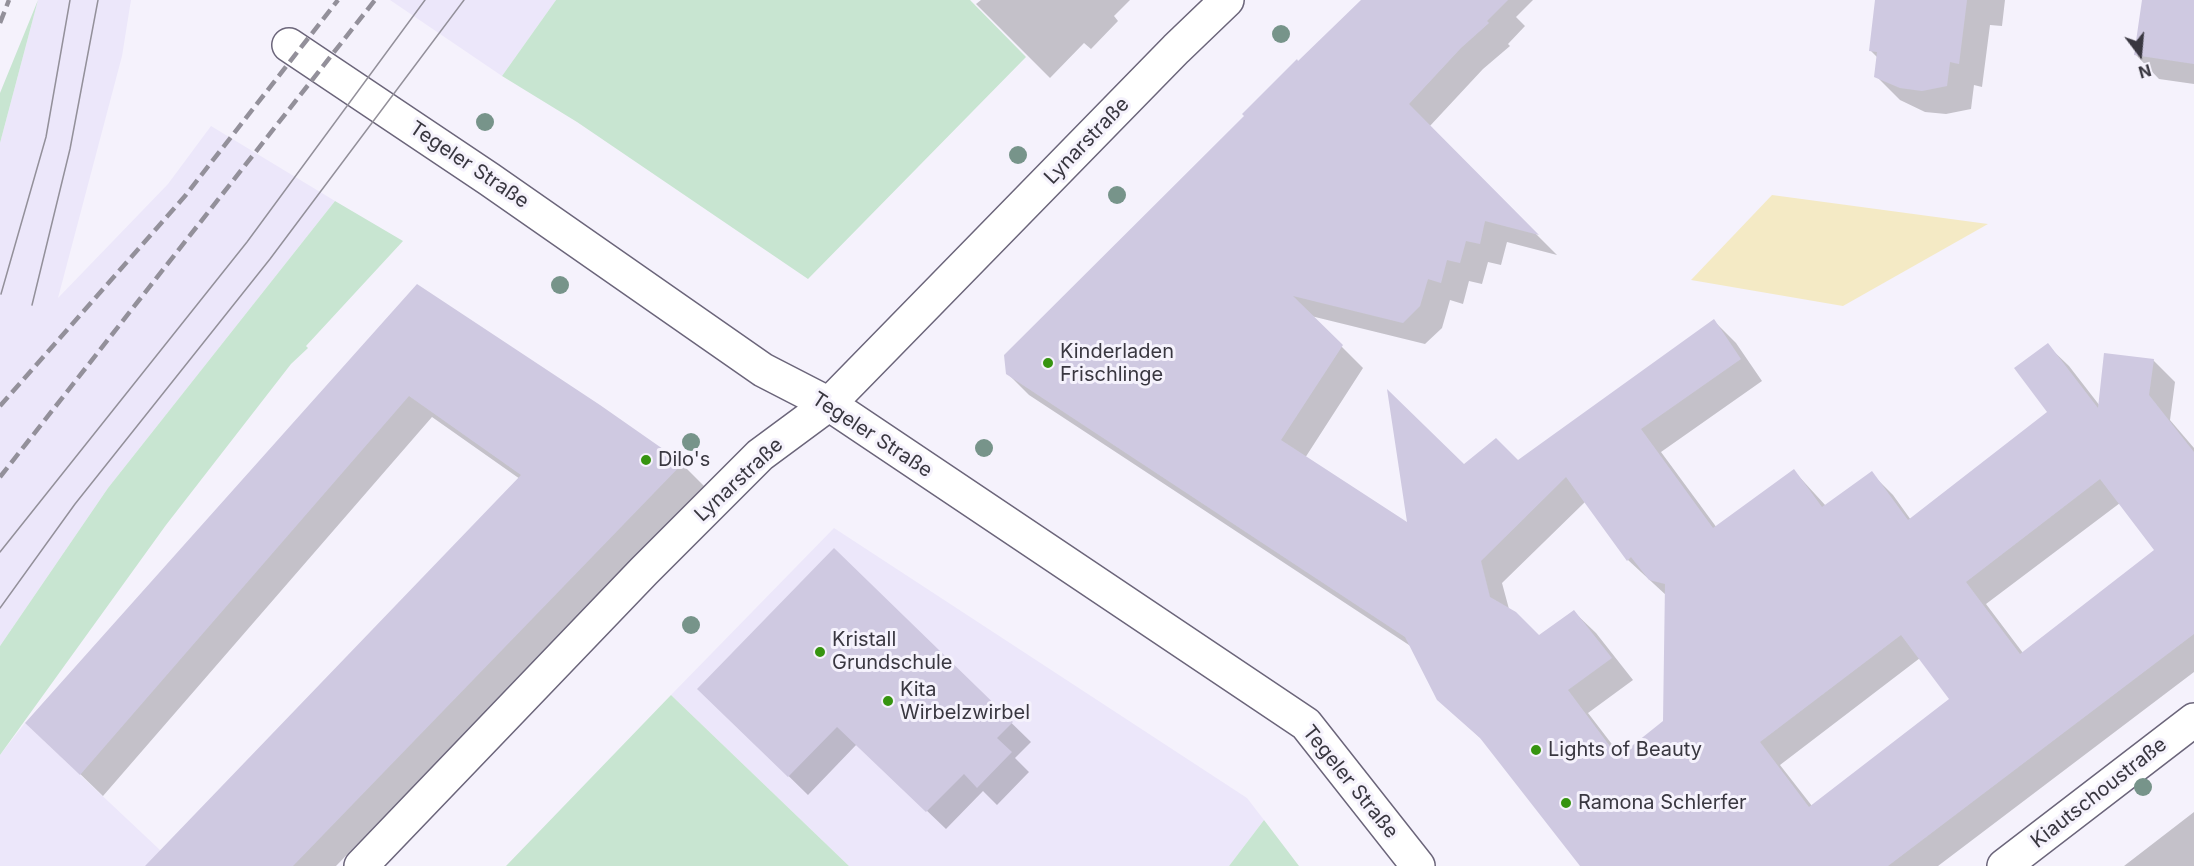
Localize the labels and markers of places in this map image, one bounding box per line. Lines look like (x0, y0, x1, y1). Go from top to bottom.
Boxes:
place label: Kinderladen Frischlinge (1060, 340, 1174, 387)
marker: Kinderladen Frischlinge (1041, 356, 1055, 370)
place label: Dilo's (658, 448, 710, 472)
marker: Dilo's (639, 453, 653, 467)
place label: Kristall Grundschule (832, 628, 952, 675)
marker: Kristall Grundschule (813, 645, 827, 659)
place label: Kita Wirbelzwirbel (900, 678, 1030, 725)
marker: Kita Wirbelzwirbel (881, 694, 895, 708)
place label: Lights of Beauty (1548, 738, 1702, 762)
marker: Lights of Beauty (1529, 743, 1543, 757)
place label: Ramona Schlerfer (1578, 791, 1747, 815)
marker: Ramona Schlerfer (1559, 796, 1573, 810)

